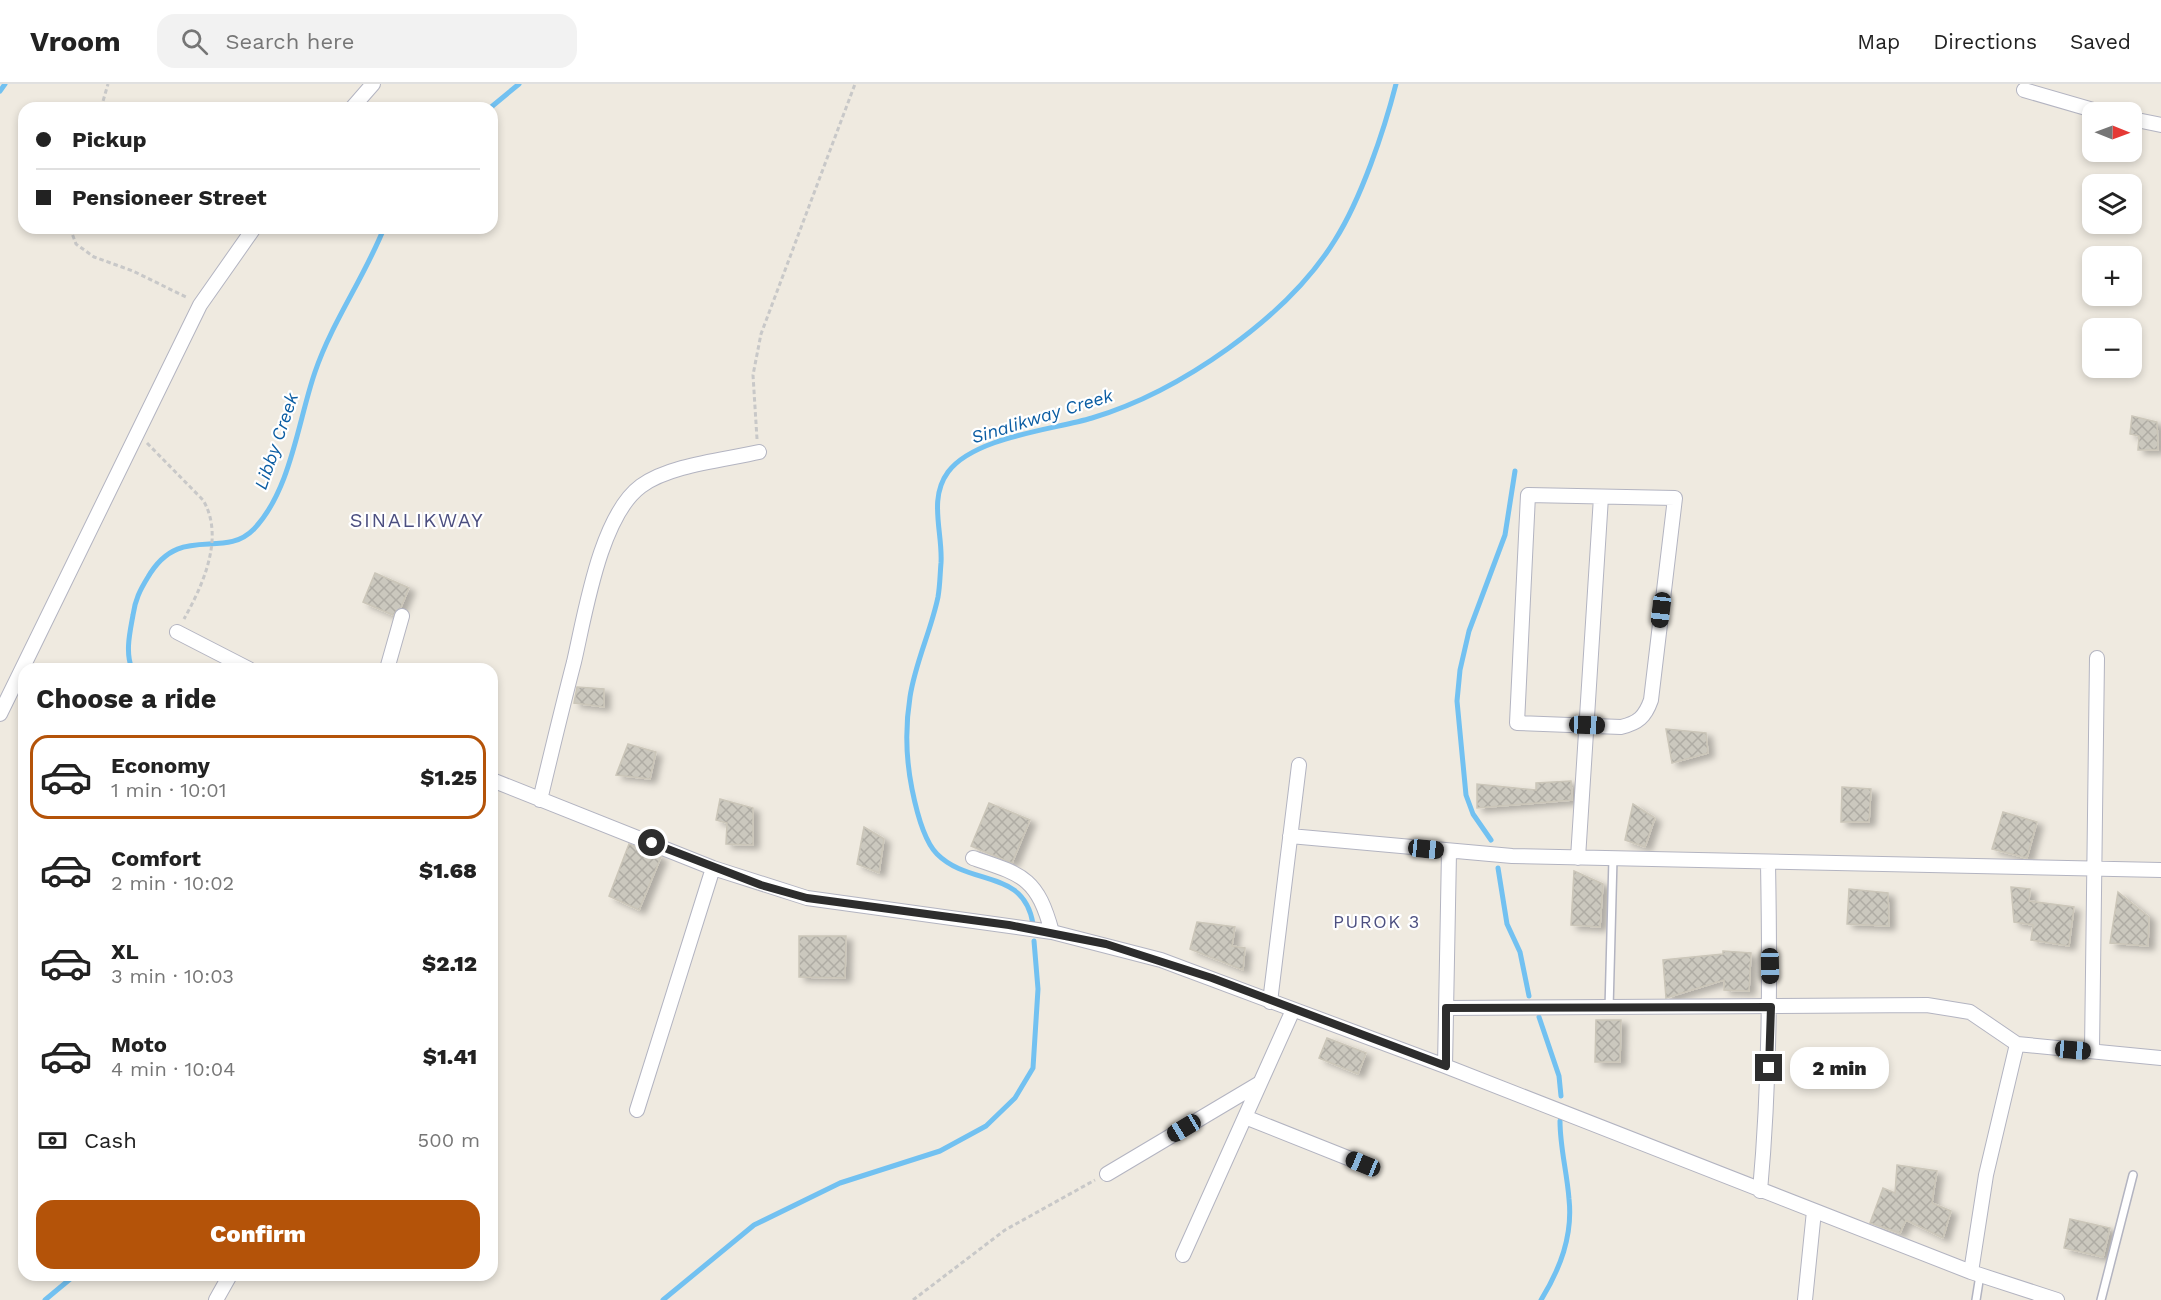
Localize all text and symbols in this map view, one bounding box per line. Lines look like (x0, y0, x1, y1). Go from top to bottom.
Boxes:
search box (157, 14, 577, 68)
text: Vroom (30, 25, 121, 58)
icon: search (178, 25, 211, 58)
text: Search here (226, 29, 354, 54)
text: Map (1857, 29, 1900, 54)
text: Directions (1933, 29, 2037, 54)
text: Saved (2070, 29, 2131, 54)
north arrow (2082, 102, 2142, 162)
map controls (2082, 102, 2142, 378)
text: Pickup (72, 127, 147, 152)
button: layers (2082, 174, 2142, 234)
text: Pensioneer Street (72, 185, 267, 210)
button: + (2082, 246, 2142, 306)
button: − (2082, 318, 2142, 378)
water label: Sinalikway Creek (969, 384, 1117, 448)
water label: Libby Creek (250, 389, 303, 492)
district label: SINALIKWAY (350, 508, 484, 532)
car (1650, 591, 1672, 629)
text: Choose a ride (36, 683, 216, 715)
car (1569, 715, 1605, 735)
icon: car (39, 750, 93, 804)
text: Economy (111, 753, 210, 778)
text: $1.25 (420, 765, 477, 790)
text: 1 min · 10:01 (111, 778, 227, 802)
route start (638, 829, 665, 856)
car (1407, 838, 1445, 860)
icon: car (39, 843, 93, 897)
text: Comfort (111, 846, 201, 871)
text: $1.68 (419, 858, 477, 883)
text: 2 min · 10:02 (111, 871, 234, 895)
district label: PUROK 3 (1333, 911, 1421, 932)
icon: car (39, 936, 93, 990)
text: XL (111, 939, 139, 964)
car (1761, 948, 1779, 984)
text: $2.12 (422, 951, 477, 976)
text: 3 min · 10:03 (111, 964, 234, 988)
icon: car (39, 1029, 93, 1083)
text: Moto (111, 1032, 167, 1057)
car (2054, 1039, 2092, 1061)
text: $1.41 (423, 1044, 477, 1069)
callout: 2 min (1790, 1047, 1889, 1089)
route end (1755, 1054, 1782, 1081)
text: 2 min (1812, 1056, 1867, 1080)
text: 4 min · 10:04 (111, 1057, 235, 1081)
car (1164, 1111, 1204, 1145)
icon: cash (36, 1124, 69, 1157)
text: Cash (84, 1128, 137, 1153)
text: 500 m (418, 1128, 480, 1152)
car (1343, 1149, 1383, 1179)
button: Confirm (36, 1200, 480, 1269)

